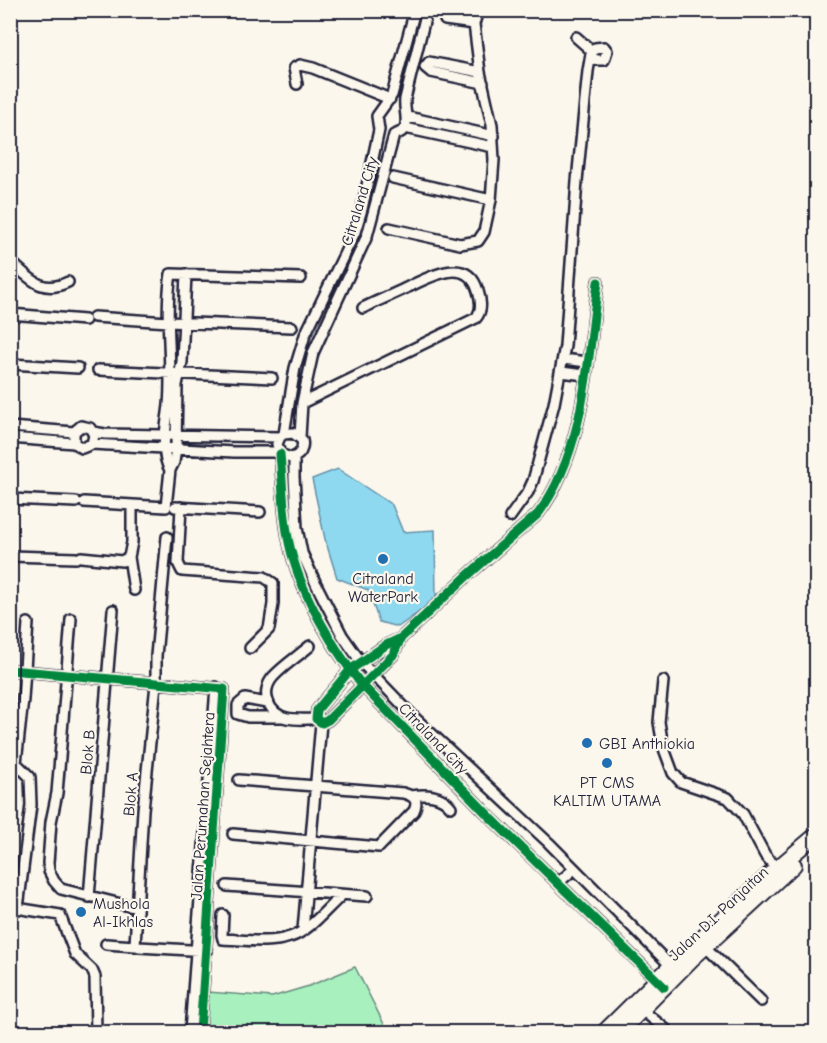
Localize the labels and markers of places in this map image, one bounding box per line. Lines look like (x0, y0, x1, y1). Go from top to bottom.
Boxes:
marker: Citraland WaterPark (376, 552, 390, 566)
place label: Citraland WaterPark (348, 570, 418, 606)
place label: GBI Anthiokia (599, 735, 695, 753)
marker: GBI Anthiokia (580, 736, 594, 750)
marker: PT CMS KALTIM UTAMA (600, 756, 614, 770)
place label: PT CMS KALTIM UTAMA (553, 774, 661, 810)
place label: Mushola Al-Ikhlas (93, 895, 154, 931)
marker: Mushola Al-Ikhlas (74, 905, 88, 919)

